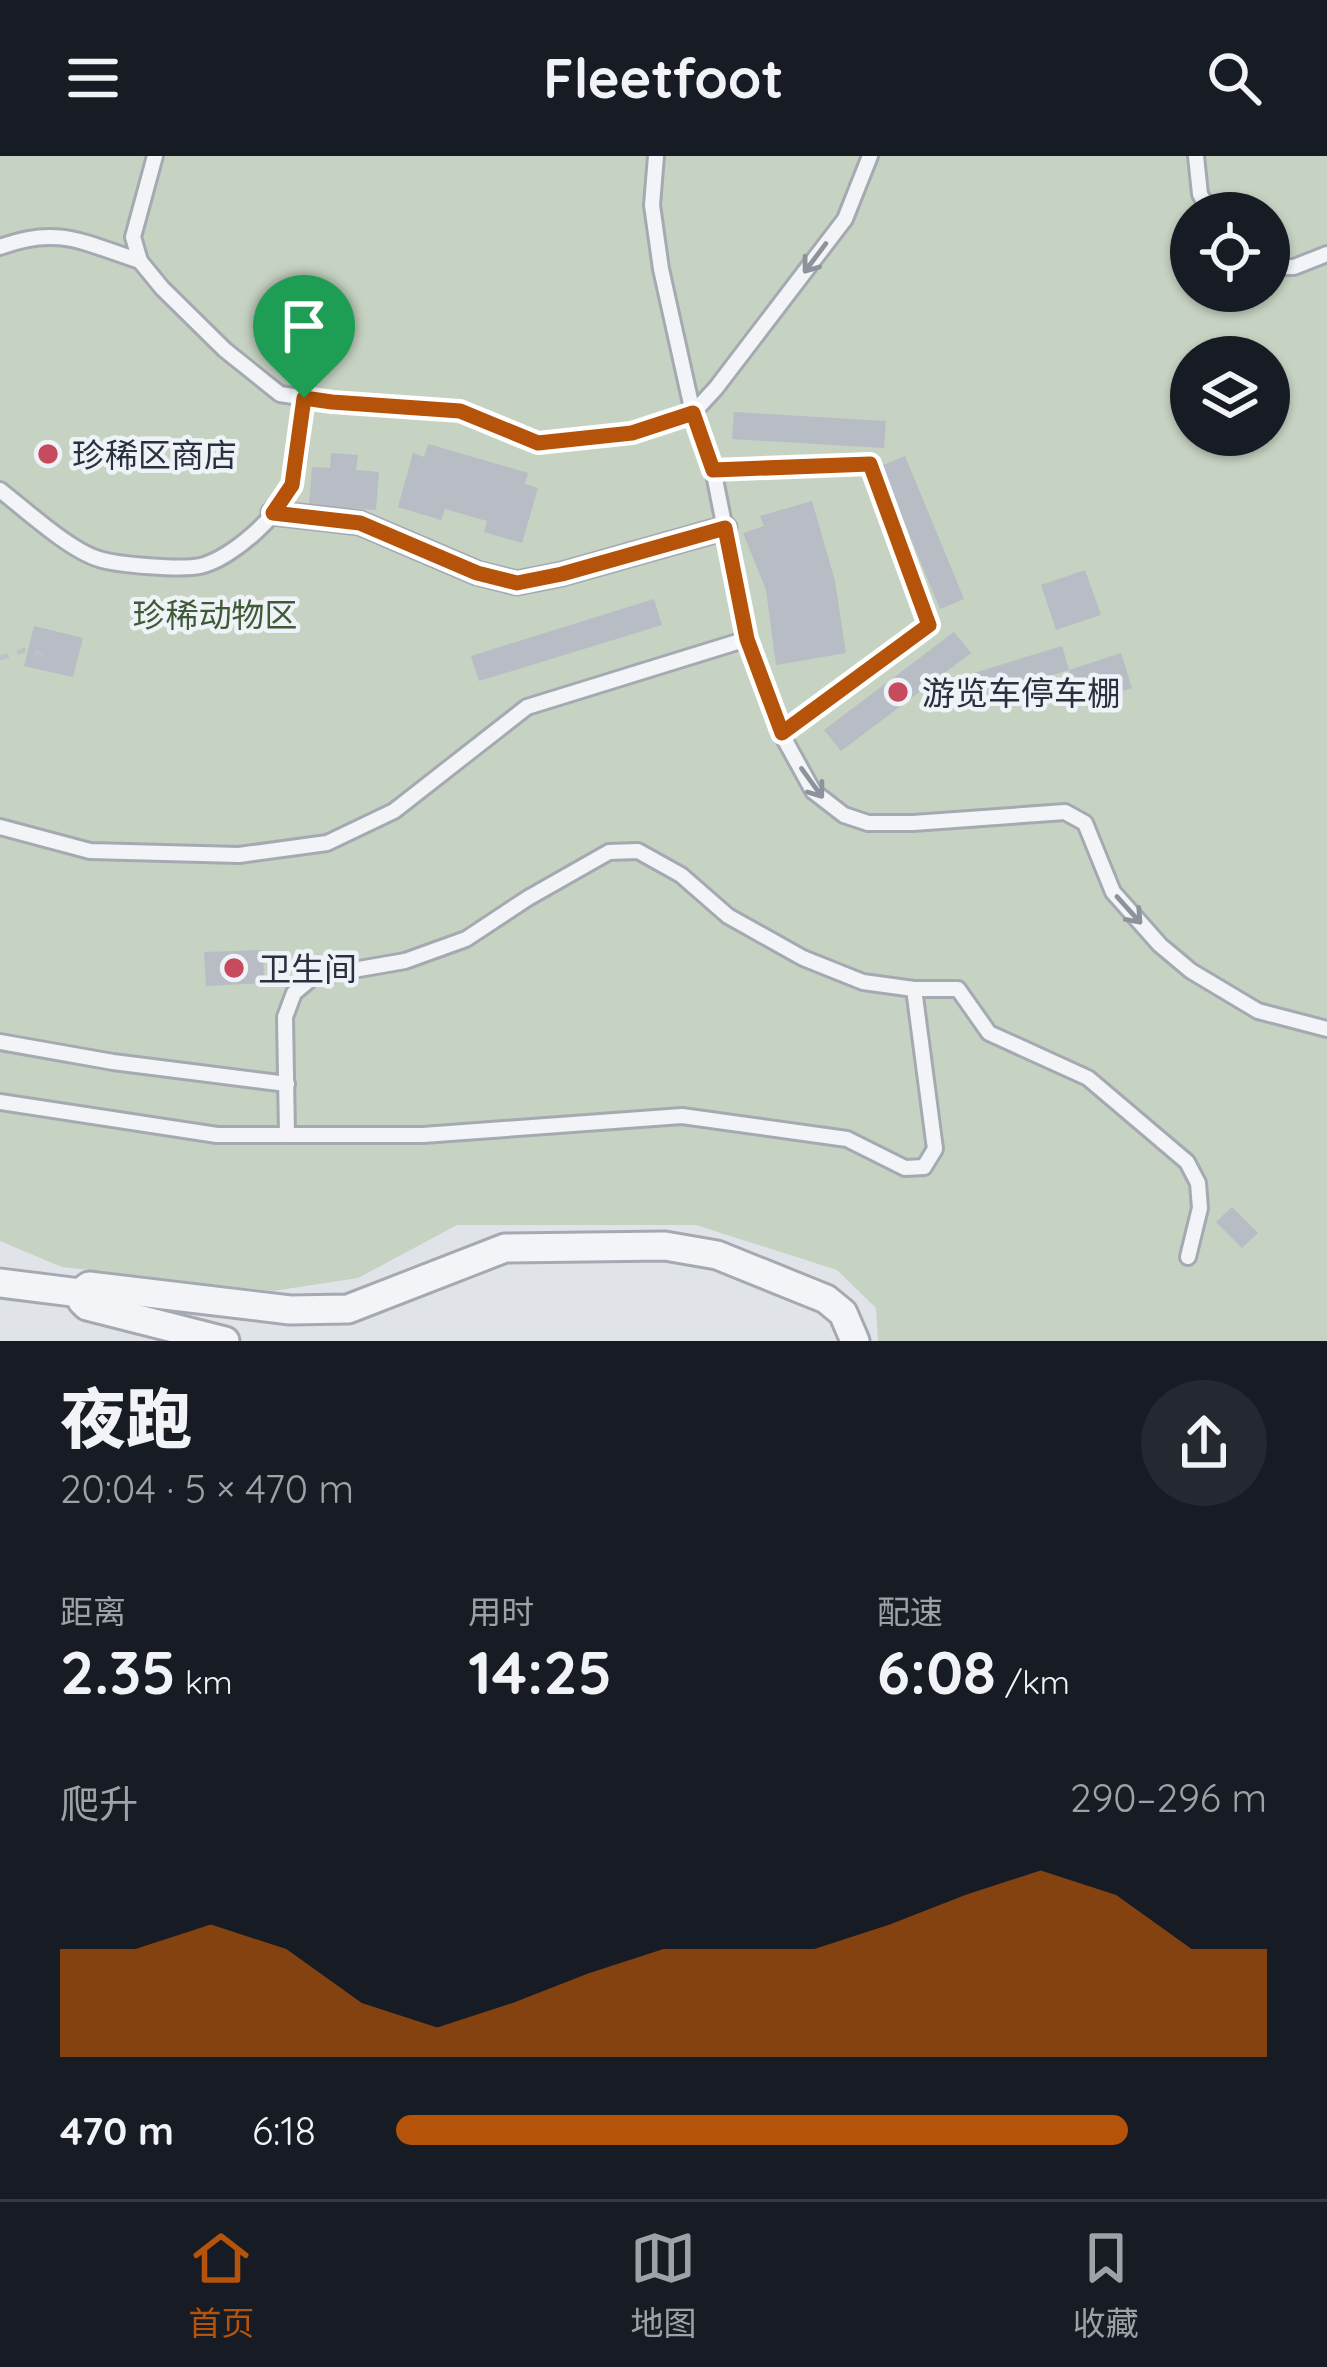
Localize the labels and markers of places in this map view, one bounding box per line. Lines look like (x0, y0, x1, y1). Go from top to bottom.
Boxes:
pin (253, 275, 355, 398)
place label: 珍稀区商店 (72, 434, 237, 475)
marker: 珍稀区商店 (35, 441, 61, 467)
place label: 游览车停车棚 (922, 672, 1120, 713)
marker: 游览车停车棚 (885, 679, 911, 705)
place label: 卫生间 (258, 948, 357, 989)
marker: 卫生间 (221, 955, 247, 981)

